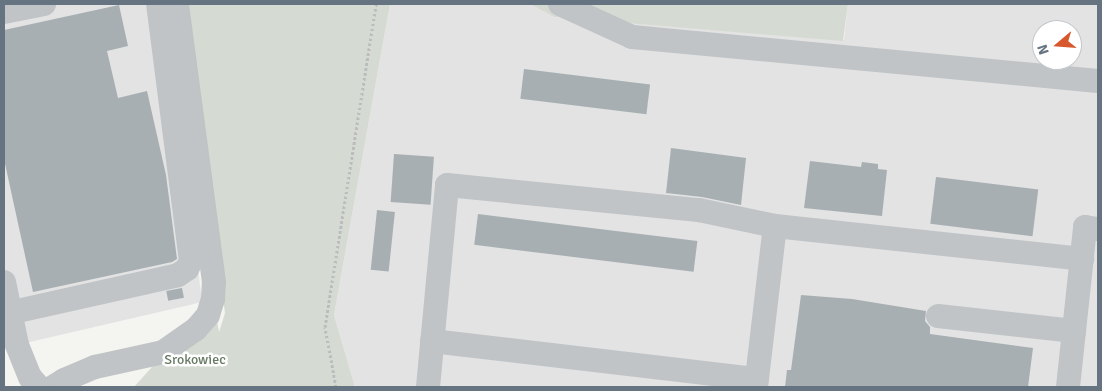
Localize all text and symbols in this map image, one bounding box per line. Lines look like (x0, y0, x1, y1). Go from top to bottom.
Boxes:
north arrow (1032, 20, 1082, 70)
text: N (1034, 42, 1053, 57)
park label: Srokowiec (164, 352, 226, 368)

